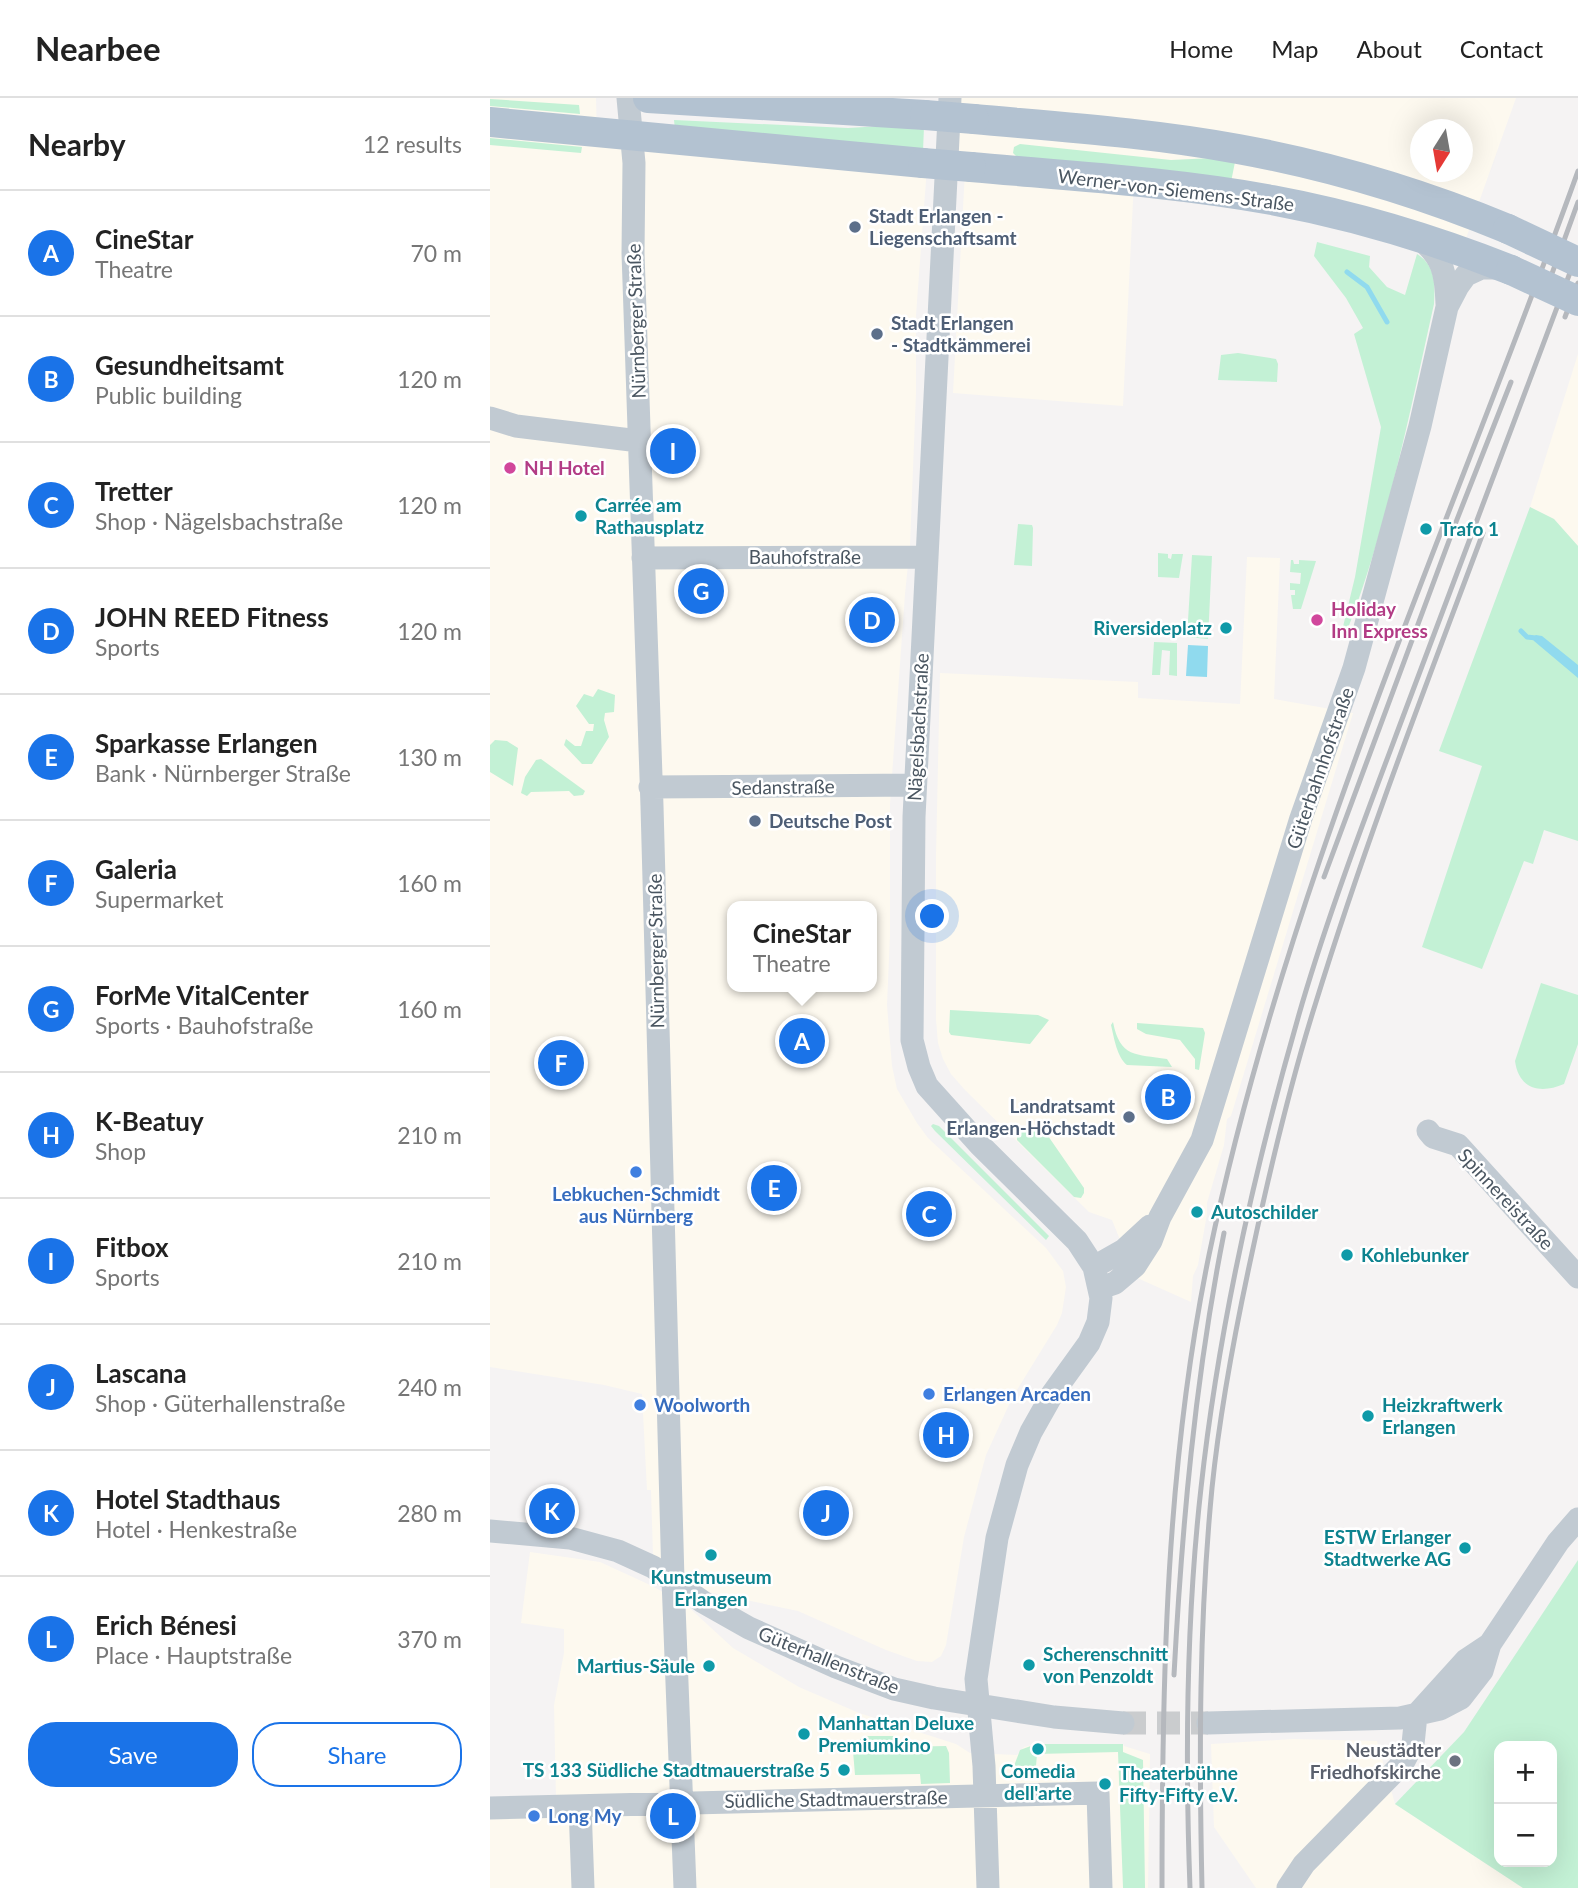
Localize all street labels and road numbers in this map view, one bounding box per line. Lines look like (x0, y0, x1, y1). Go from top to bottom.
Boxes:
street label: Werner-von-Siemens-Straße (1057, 164, 1296, 215)
street label: Nürnberger Straße (621, 243, 650, 399)
street label: Bauhofstraße (749, 545, 861, 568)
street label: Nägelsbachstraße (902, 652, 933, 802)
street label: Güterbahnhofstraße (1281, 684, 1358, 852)
street label: Sedanstraße (731, 774, 835, 799)
street label: Nürnberger Straße (643, 873, 668, 1029)
street label: Spinnereistraße (1454, 1143, 1559, 1254)
street label: Güterhallenstraße (755, 1621, 903, 1698)
street label: Südliche Stadtmauerstraße (724, 1785, 948, 1812)

